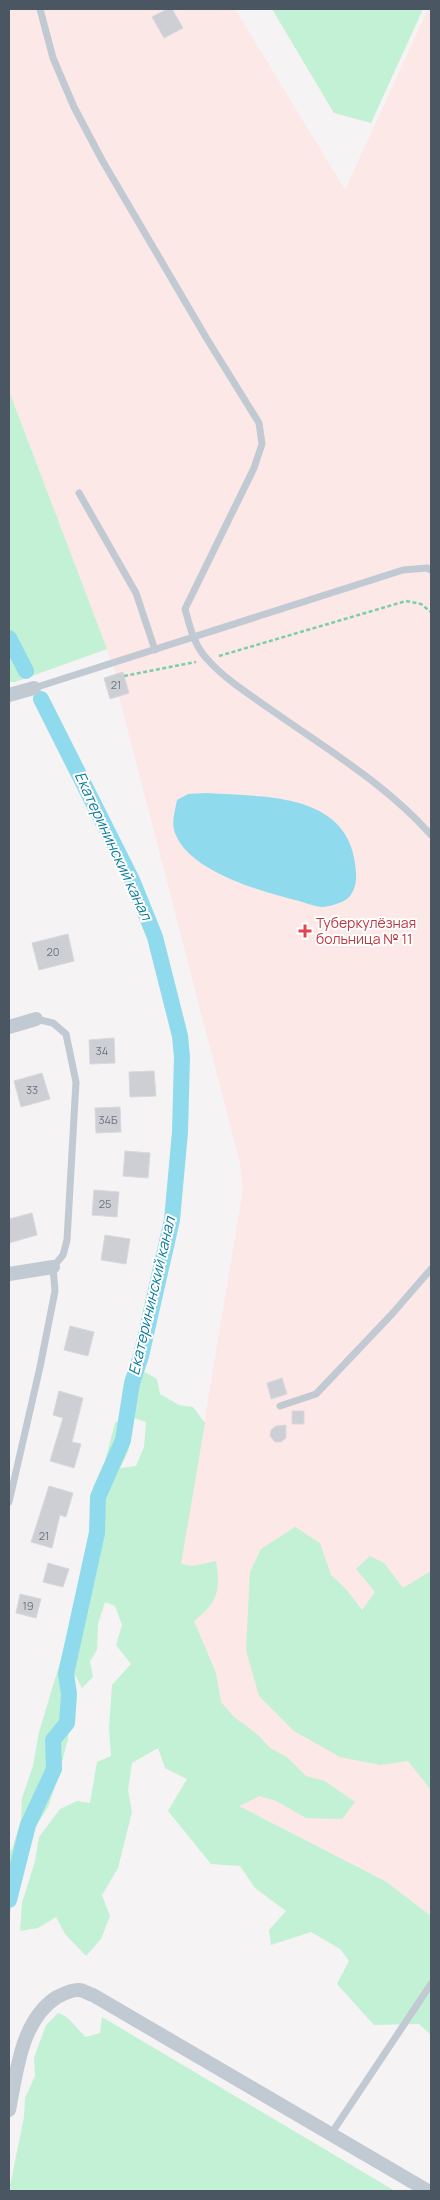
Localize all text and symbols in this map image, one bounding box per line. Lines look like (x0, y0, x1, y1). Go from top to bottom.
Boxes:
house number: 21 (111, 677, 121, 692)
water label: Екатерининский канал (70, 768, 158, 925)
place label: Туберкулёзная больница № 11 (316, 913, 416, 948)
marker: Туберкулёзная больница № 11 (298, 924, 312, 938)
house number: 20 (47, 944, 59, 959)
house number: 34 (96, 1043, 108, 1058)
house number: 33 (26, 1082, 38, 1097)
house number: 34Б (98, 1112, 118, 1127)
house number: 25 (99, 1196, 111, 1211)
water label: Екатерининский канал (123, 1213, 180, 1377)
house number: 21 (39, 1528, 49, 1543)
house number: 19 (22, 1598, 34, 1613)

